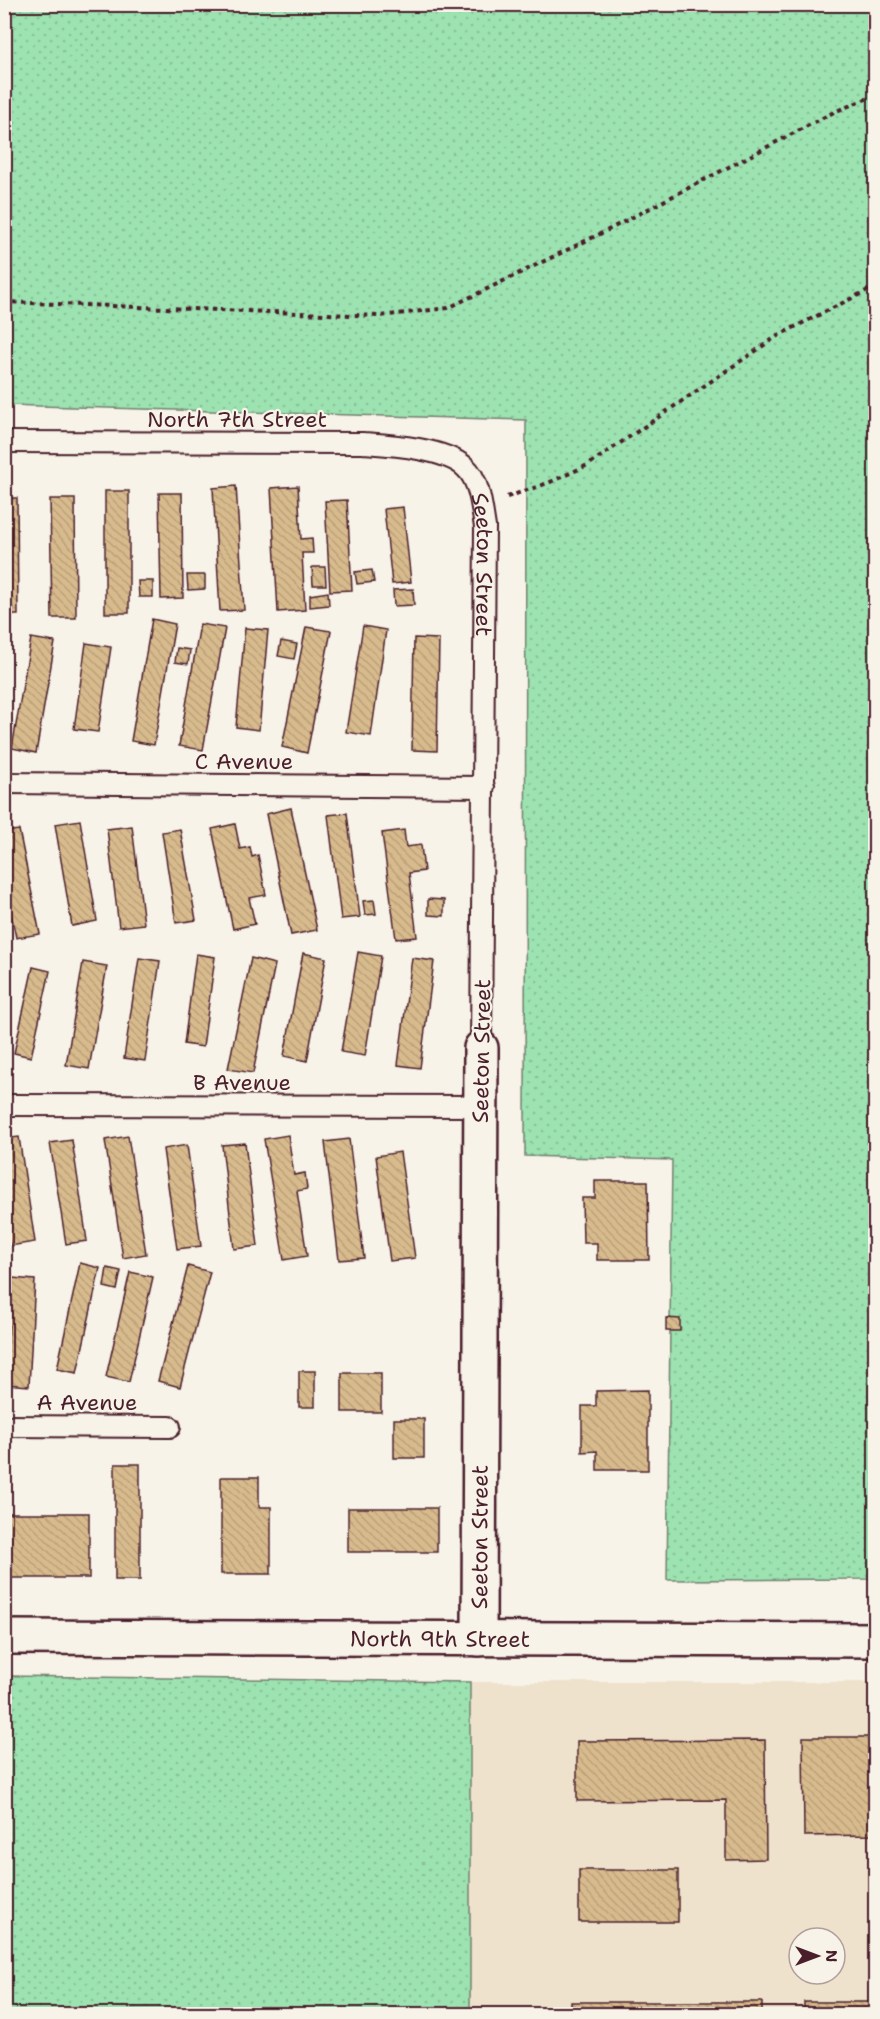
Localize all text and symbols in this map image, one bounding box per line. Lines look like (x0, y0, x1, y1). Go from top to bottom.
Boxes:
street label: North 7th Street (147, 405, 327, 434)
street label: Seeton Street (464, 490, 499, 637)
street label: C Avenue (195, 747, 293, 776)
street label: Seeton Street (466, 979, 497, 1123)
street label: B Avenue (193, 1068, 291, 1097)
street label: A Avenue (36, 1388, 138, 1417)
street label: Seeton Street (465, 1465, 495, 1609)
street label: North 9th Street (350, 1624, 530, 1654)
north arrow (787, 1926, 847, 1986)
text: N (821, 1950, 842, 1962)

